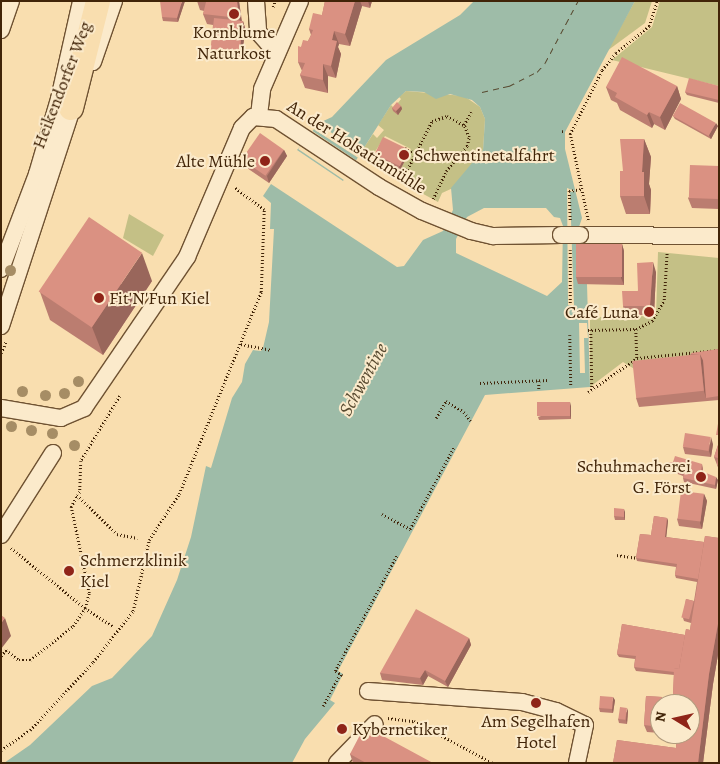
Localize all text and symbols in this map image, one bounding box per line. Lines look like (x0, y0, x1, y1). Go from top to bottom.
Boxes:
marker: Kornblume Naturkost (228, 8, 240, 20)
street label: Heikendorfer Weg (28, 18, 96, 152)
place label: Kornblume Naturkost (193, 22, 275, 64)
street label: An der Holsatiamühle (283, 95, 431, 199)
place label: Schwentinetalfahrt (414, 144, 555, 166)
marker: Schwentinetalfahrt (398, 149, 410, 161)
place label: Alte Mühle (176, 150, 255, 172)
marker: Alte Mühle (259, 155, 271, 167)
place label: Fit'N'Fun Kiel (109, 287, 209, 309)
marker: Fit'N'Fun Kiel (93, 292, 105, 304)
place label: Café Luna (565, 301, 639, 323)
marker: Café Luna (643, 306, 655, 318)
water label: Schwentine (335, 340, 393, 420)
place label: Schuhmacherei G. Först (577, 456, 691, 498)
marker: Schuhmacherei G. Först (695, 471, 707, 483)
place label: Schmerzklinik Kiel (80, 550, 187, 592)
marker: Schmerzklinik Kiel (62, 564, 76, 578)
north arrow (650, 694, 700, 744)
marker: Am Segelhafen Hotel (530, 697, 542, 709)
text: N (650, 710, 671, 723)
place label: Am Segelhafen Hotel (482, 711, 590, 754)
place label: Kybernetiker (352, 718, 447, 740)
marker: Kybernetiker (336, 723, 348, 735)

